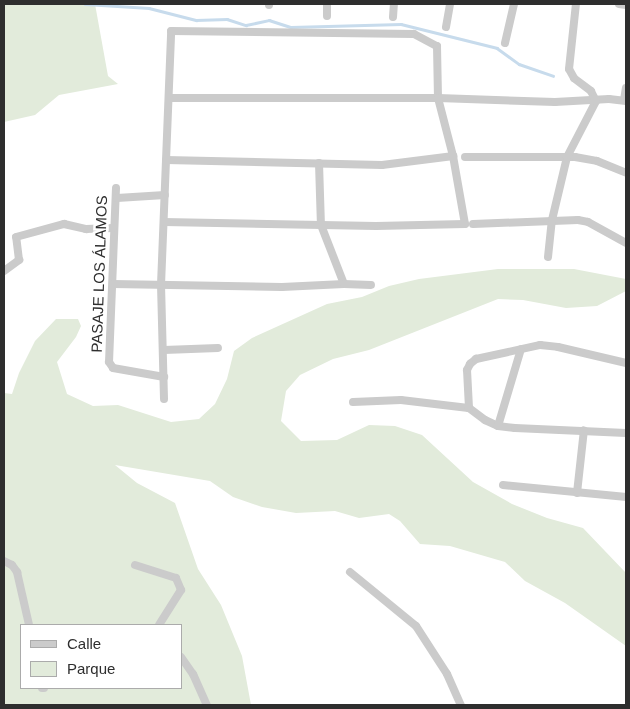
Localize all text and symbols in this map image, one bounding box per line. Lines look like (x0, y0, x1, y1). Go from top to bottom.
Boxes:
street label: PASAJE LOS ÁLAMOS (87, 195, 111, 353)
legend (20, 624, 182, 689)
text: Calle (67, 635, 101, 652)
text: Parque (67, 660, 115, 677)

